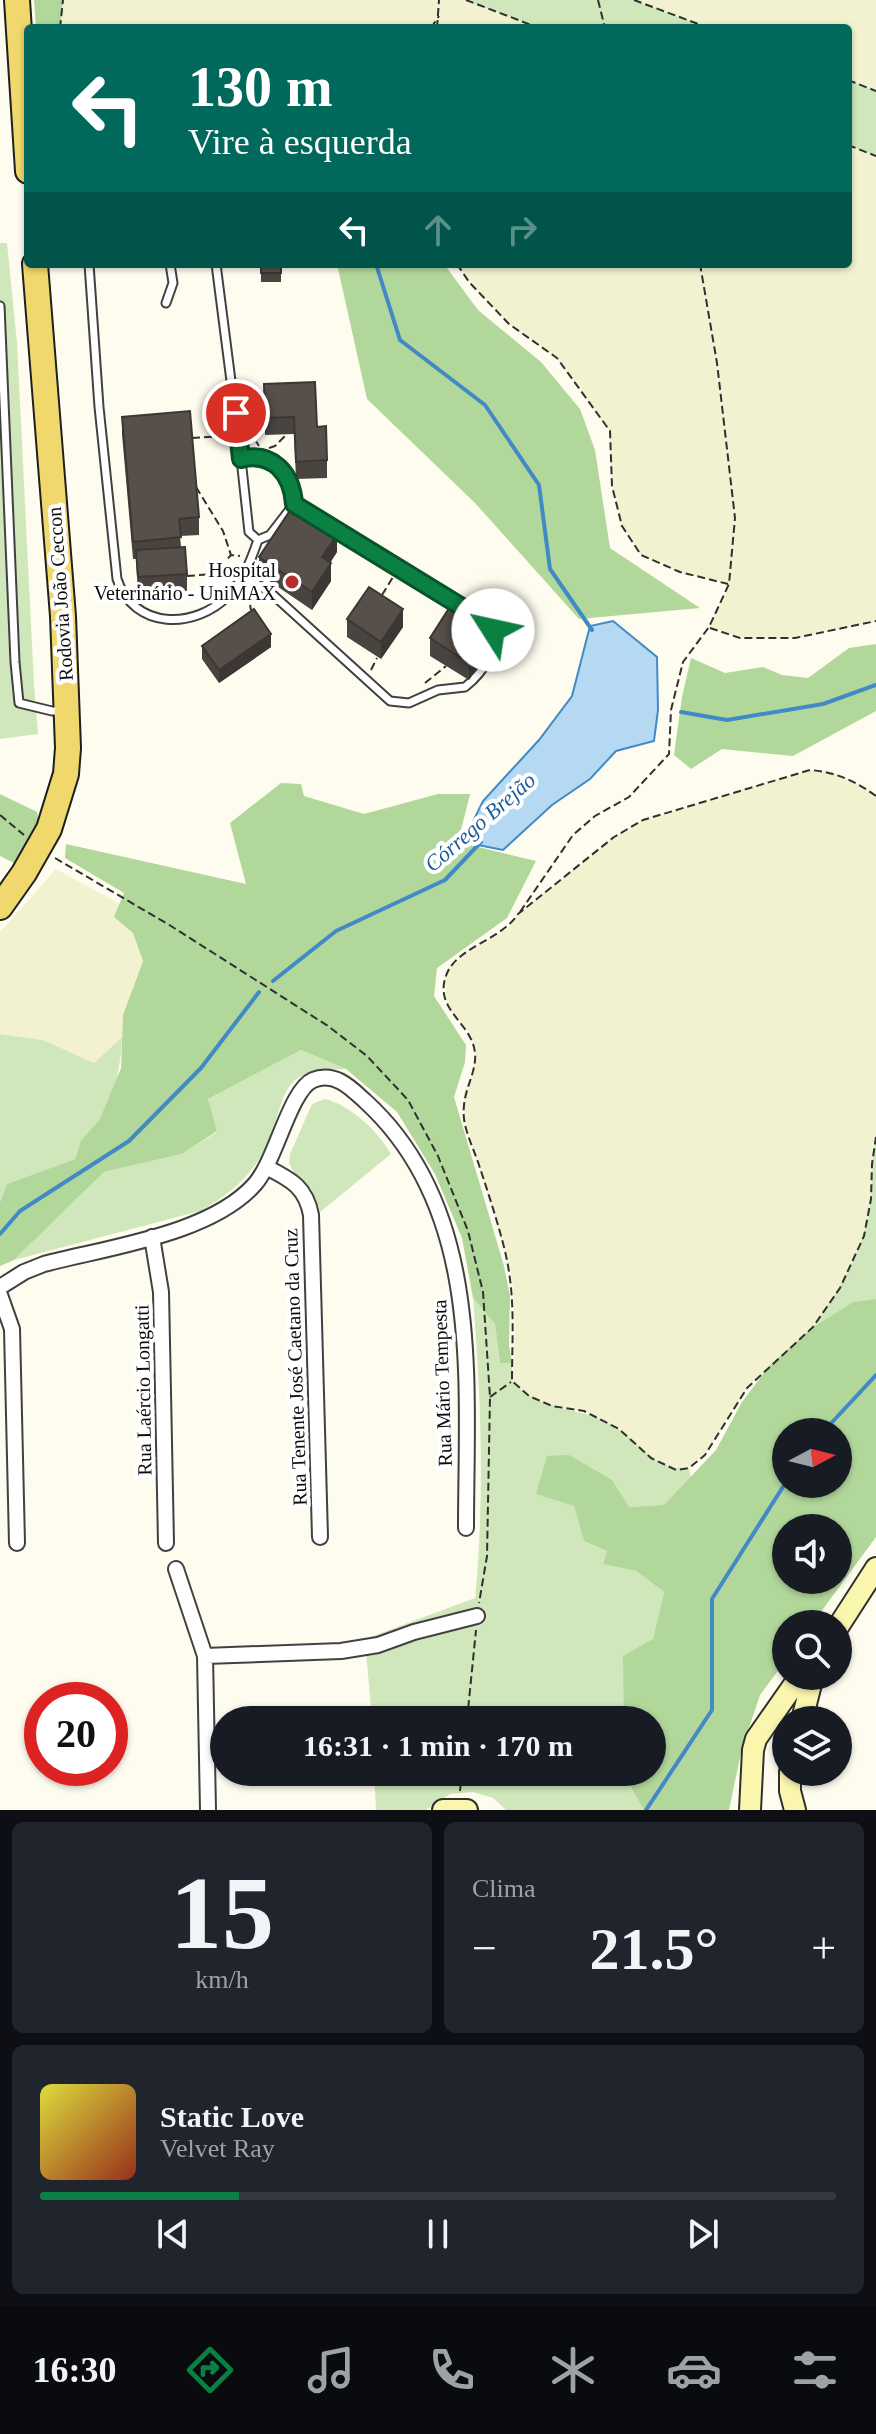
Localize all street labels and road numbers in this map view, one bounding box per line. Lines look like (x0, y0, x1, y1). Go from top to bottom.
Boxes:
street label: Rodovia João Ceccon (43, 506, 77, 682)
street label: Rua Tenente José Caetano da Cruz (279, 1228, 311, 1506)
street label: Rua Mário Tempesta (428, 1299, 457, 1467)
street label: Rua Laércio Longatti (131, 1304, 156, 1476)

